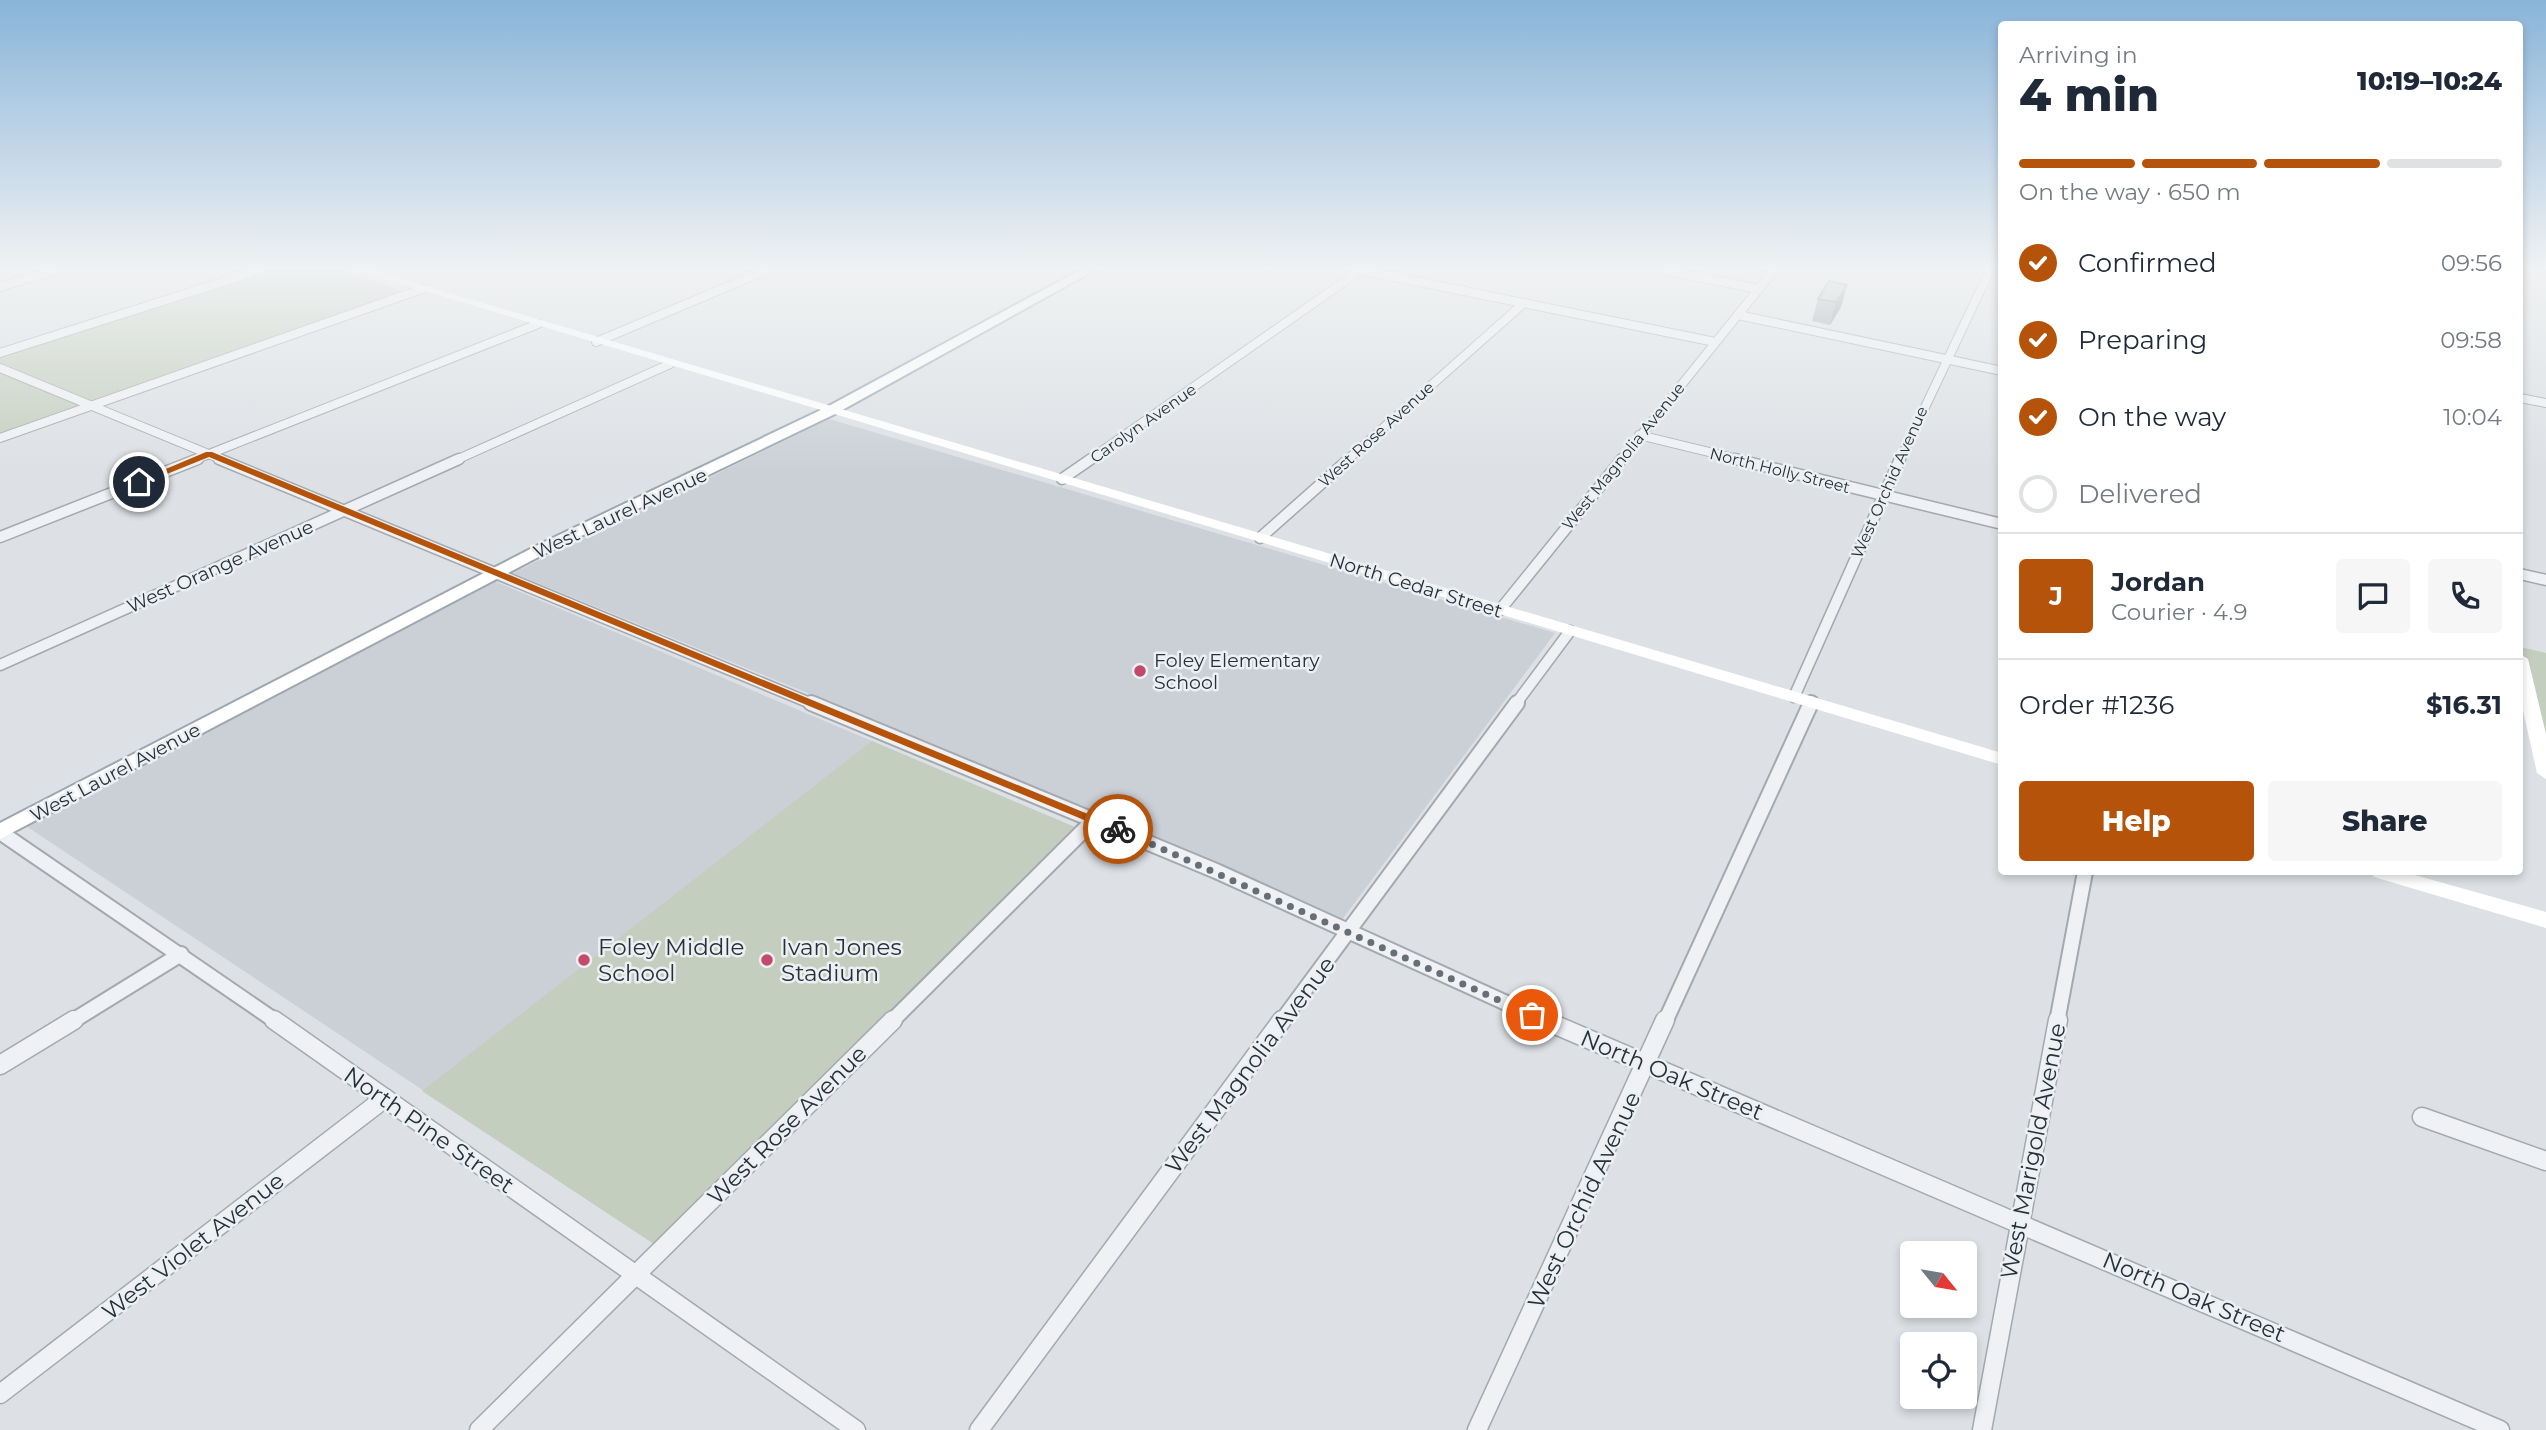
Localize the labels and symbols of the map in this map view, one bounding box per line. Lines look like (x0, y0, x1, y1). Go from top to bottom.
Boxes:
street label: West Rose Avenue (1315, 378, 1438, 491)
street label: West Magnolia Avenue (1558, 379, 1689, 534)
street label: Carolyn Avenue (1087, 380, 1200, 467)
street label: West Orchid Avenue (1847, 403, 1932, 561)
street label: North Holly Street (1708, 444, 1853, 497)
pin (109, 452, 169, 512)
street label: West Laurel Avenue (530, 463, 711, 564)
street label: West Orange Avenue (123, 515, 317, 618)
street label: North Cedar Street (1327, 548, 1505, 623)
place label: Foley Elementary School (1154, 649, 1320, 694)
marker: Foley Elementary School (1132, 663, 1148, 679)
street label: West Laurel Avenue (26, 718, 204, 827)
courier (1083, 794, 1153, 864)
place label: Foley Middle School (598, 933, 744, 987)
place label: Ivan Jones Stadium (781, 933, 902, 987)
street label: West Magnolia Avenue (1159, 951, 1341, 1179)
marker: Foley Middle School (576, 952, 592, 968)
marker: Ivan Jones Stadium (759, 952, 775, 968)
pin (1502, 985, 1562, 1045)
street label: West Marigold Avenue (1994, 1021, 2072, 1281)
street label: North Oak Street (1576, 1024, 1768, 1126)
street label: West Rose Avenue (702, 1040, 872, 1210)
street label: North Pine Street (339, 1061, 519, 1199)
street label: West Orchid Avenue (1521, 1087, 1647, 1313)
street label: West Violet Avenue (96, 1166, 290, 1326)
north arrow (1900, 1241, 1978, 1318)
street label: North Oak Street (2098, 1246, 2290, 1348)

